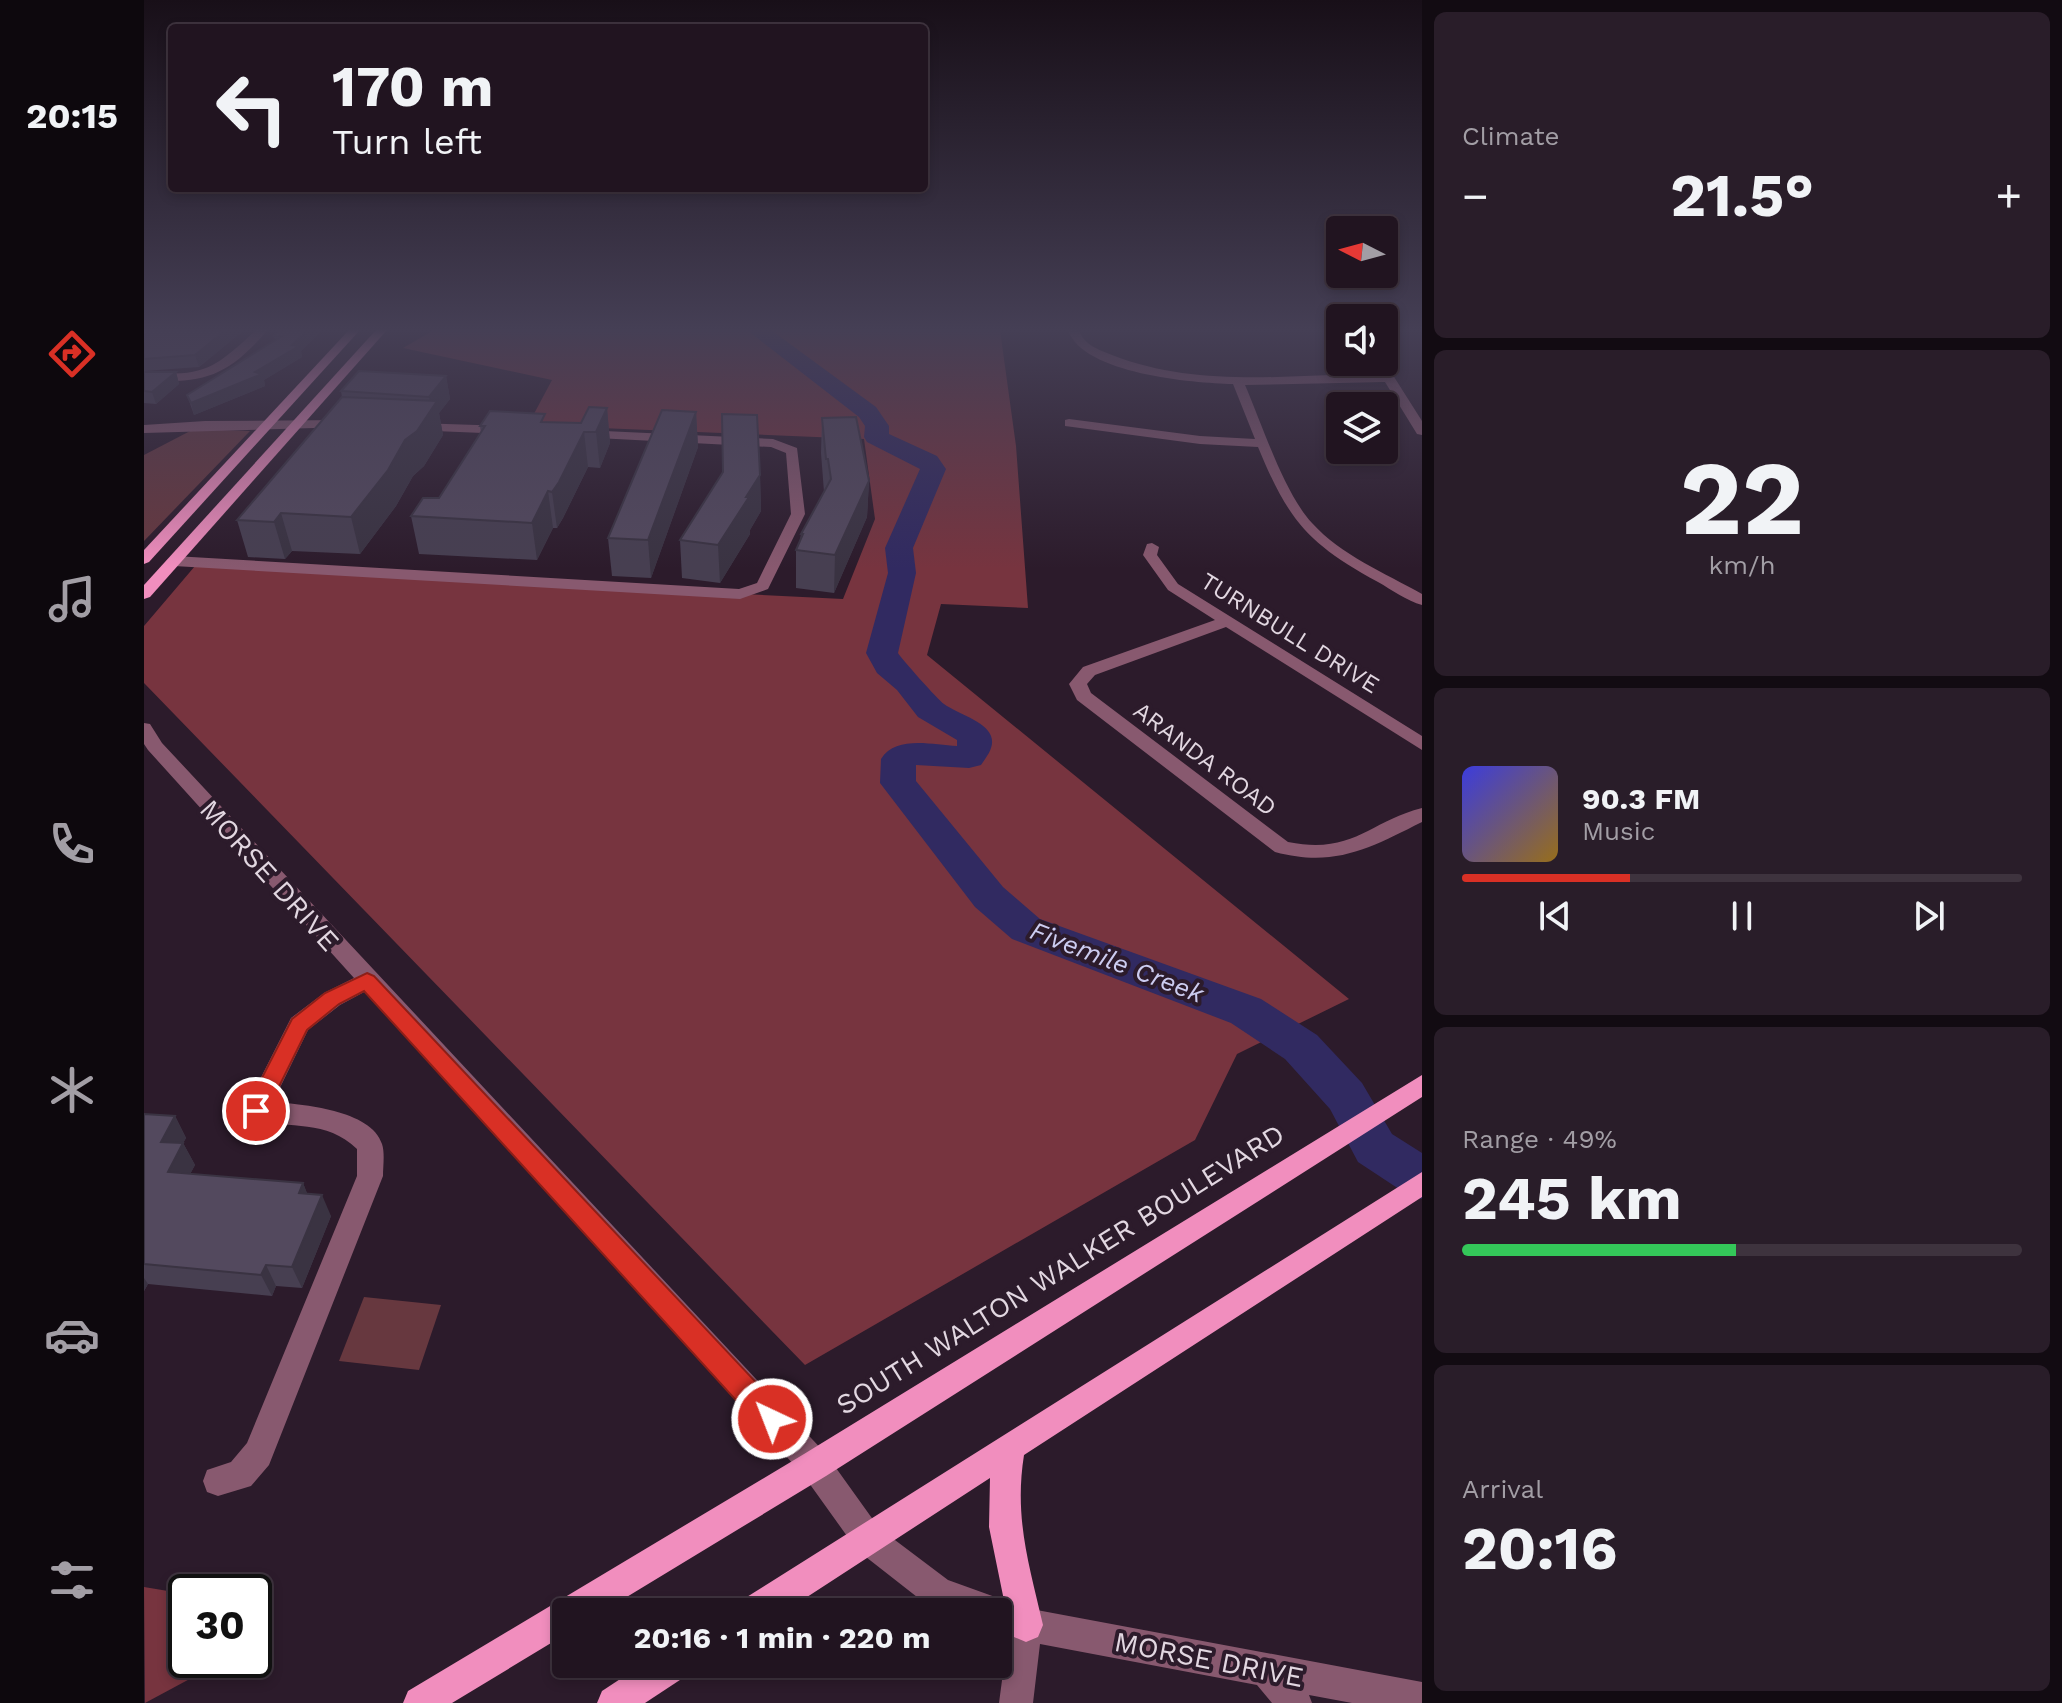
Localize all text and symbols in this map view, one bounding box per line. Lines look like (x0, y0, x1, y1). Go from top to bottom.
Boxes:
text: 170 m (332, 54, 494, 120)
icon: left (200, 56, 304, 160)
text: 20:15 (26, 95, 118, 137)
text: Turn left (332, 121, 482, 163)
text: Climate (1462, 121, 1560, 151)
text: 21.5° (1670, 160, 1814, 231)
text: − (1462, 170, 1489, 222)
text: + (1995, 170, 2022, 222)
north arrow (1326, 216, 1398, 288)
map controls (1326, 216, 1398, 464)
button: sound (1326, 304, 1398, 376)
icon: directions (44, 326, 100, 382)
button: layers (1326, 392, 1398, 464)
text: 22 (1680, 437, 1804, 559)
text: km/h (1709, 550, 1775, 580)
street label: TURNBULL DRIVE (1196, 567, 1384, 699)
icon: music (44, 571, 100, 627)
street label: ARANDA ROAD (1128, 696, 1282, 822)
text: 90.3 FM (1582, 781, 1700, 816)
street label: MORSE DRIVE (193, 793, 346, 958)
icon: phone (44, 816, 100, 872)
text: Music (1582, 816, 1655, 846)
icon: previous (1533, 894, 1577, 938)
icon: pause (1720, 894, 1764, 938)
icon: next (1907, 894, 1951, 938)
water label: Fivemile Creek (1026, 915, 1209, 1009)
icon: climate (44, 1062, 100, 1118)
pin (222, 1077, 290, 1145)
icon: arrive (234, 1089, 278, 1133)
street label: SOUTH WALTON WALKER BOULEVARD (830, 1117, 1290, 1422)
text: Range · 49% (1462, 1124, 1617, 1154)
text: 245 km (1462, 1163, 1682, 1234)
icon: car (44, 1307, 100, 1363)
position arrow (730, 1377, 814, 1461)
text: Arrival (1462, 1474, 1543, 1504)
text: 20:16 (1462, 1513, 1617, 1584)
icon: filters (44, 1552, 100, 1608)
speed limit sign: 30 (168, 1574, 272, 1678)
text: 20:16 · 1 min · 220 m (633, 1620, 931, 1655)
street label: MORSE DRIVE (1112, 1625, 1306, 1694)

